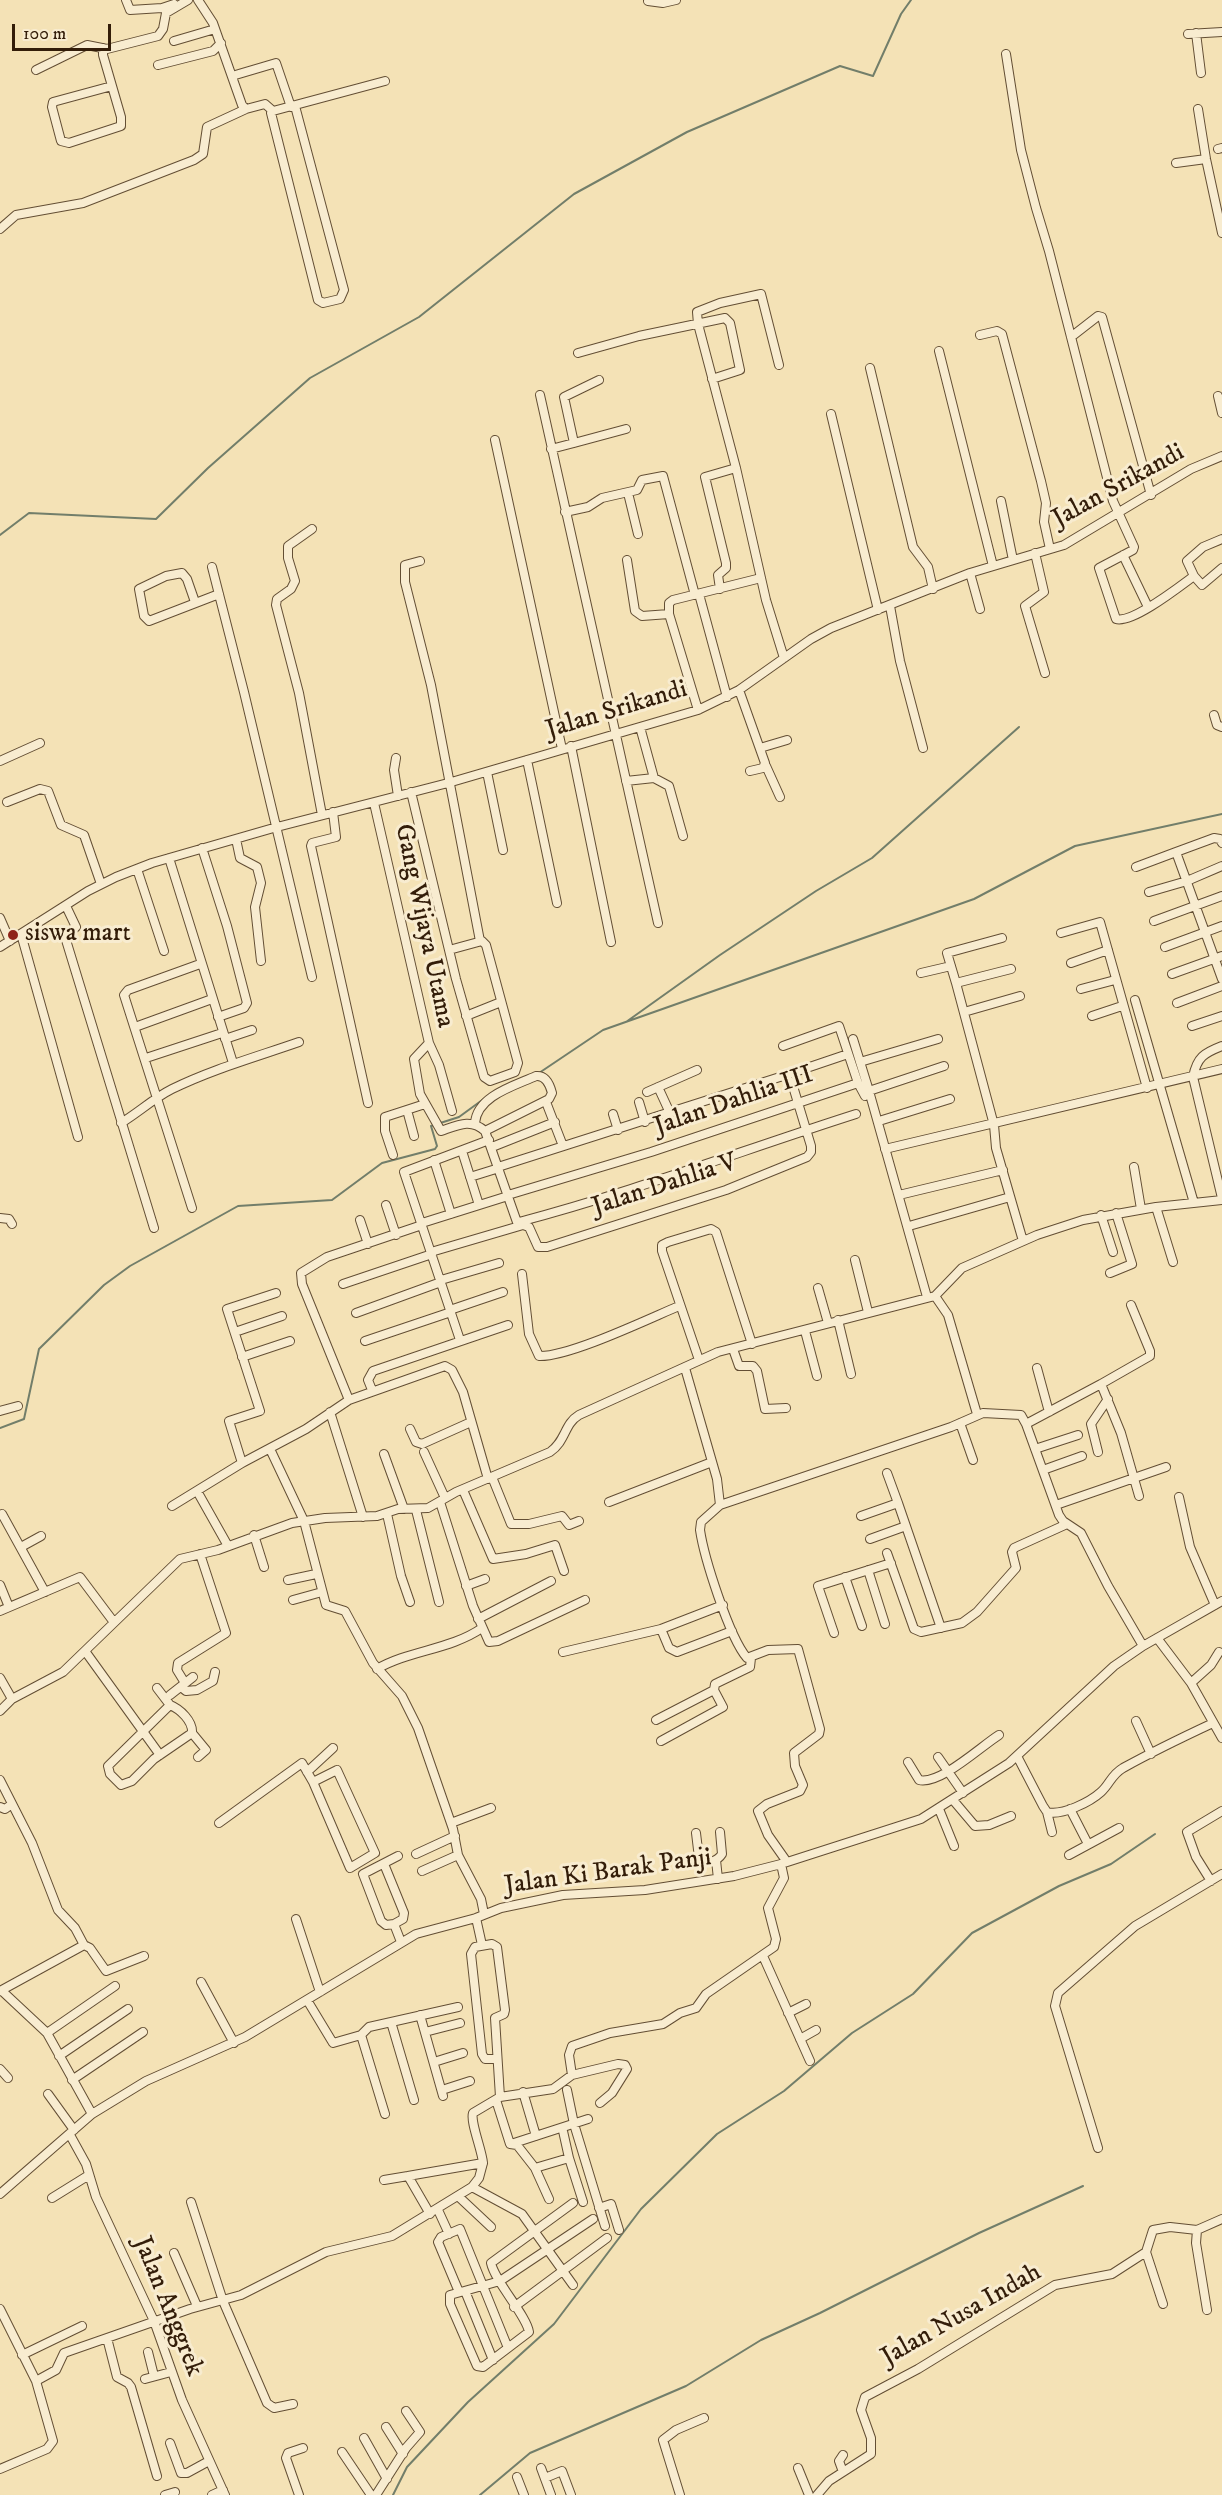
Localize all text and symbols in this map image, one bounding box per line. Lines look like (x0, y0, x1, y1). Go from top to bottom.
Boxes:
scale bar (15, 12, 114, 50)
text: 100 m (23, 23, 66, 45)
street label: Jalan Srikandi (1048, 438, 1190, 536)
street label: Jalan Srikandi (543, 675, 691, 747)
street label: Gang Wijaya Utama (386, 821, 460, 1031)
place label: siswa mart (25, 919, 131, 951)
marker: siswa mart (6, 928, 20, 942)
street label: Jalan Dahlia III (650, 1060, 818, 1144)
street label: Jalan Dahlia V (589, 1148, 741, 1224)
street label: Jalan Ki Barak Panji (502, 1843, 714, 1903)
street label: Jalan Anggrek (125, 2233, 209, 2381)
street label: Jalan Nusa Indah (877, 2258, 1047, 2374)

